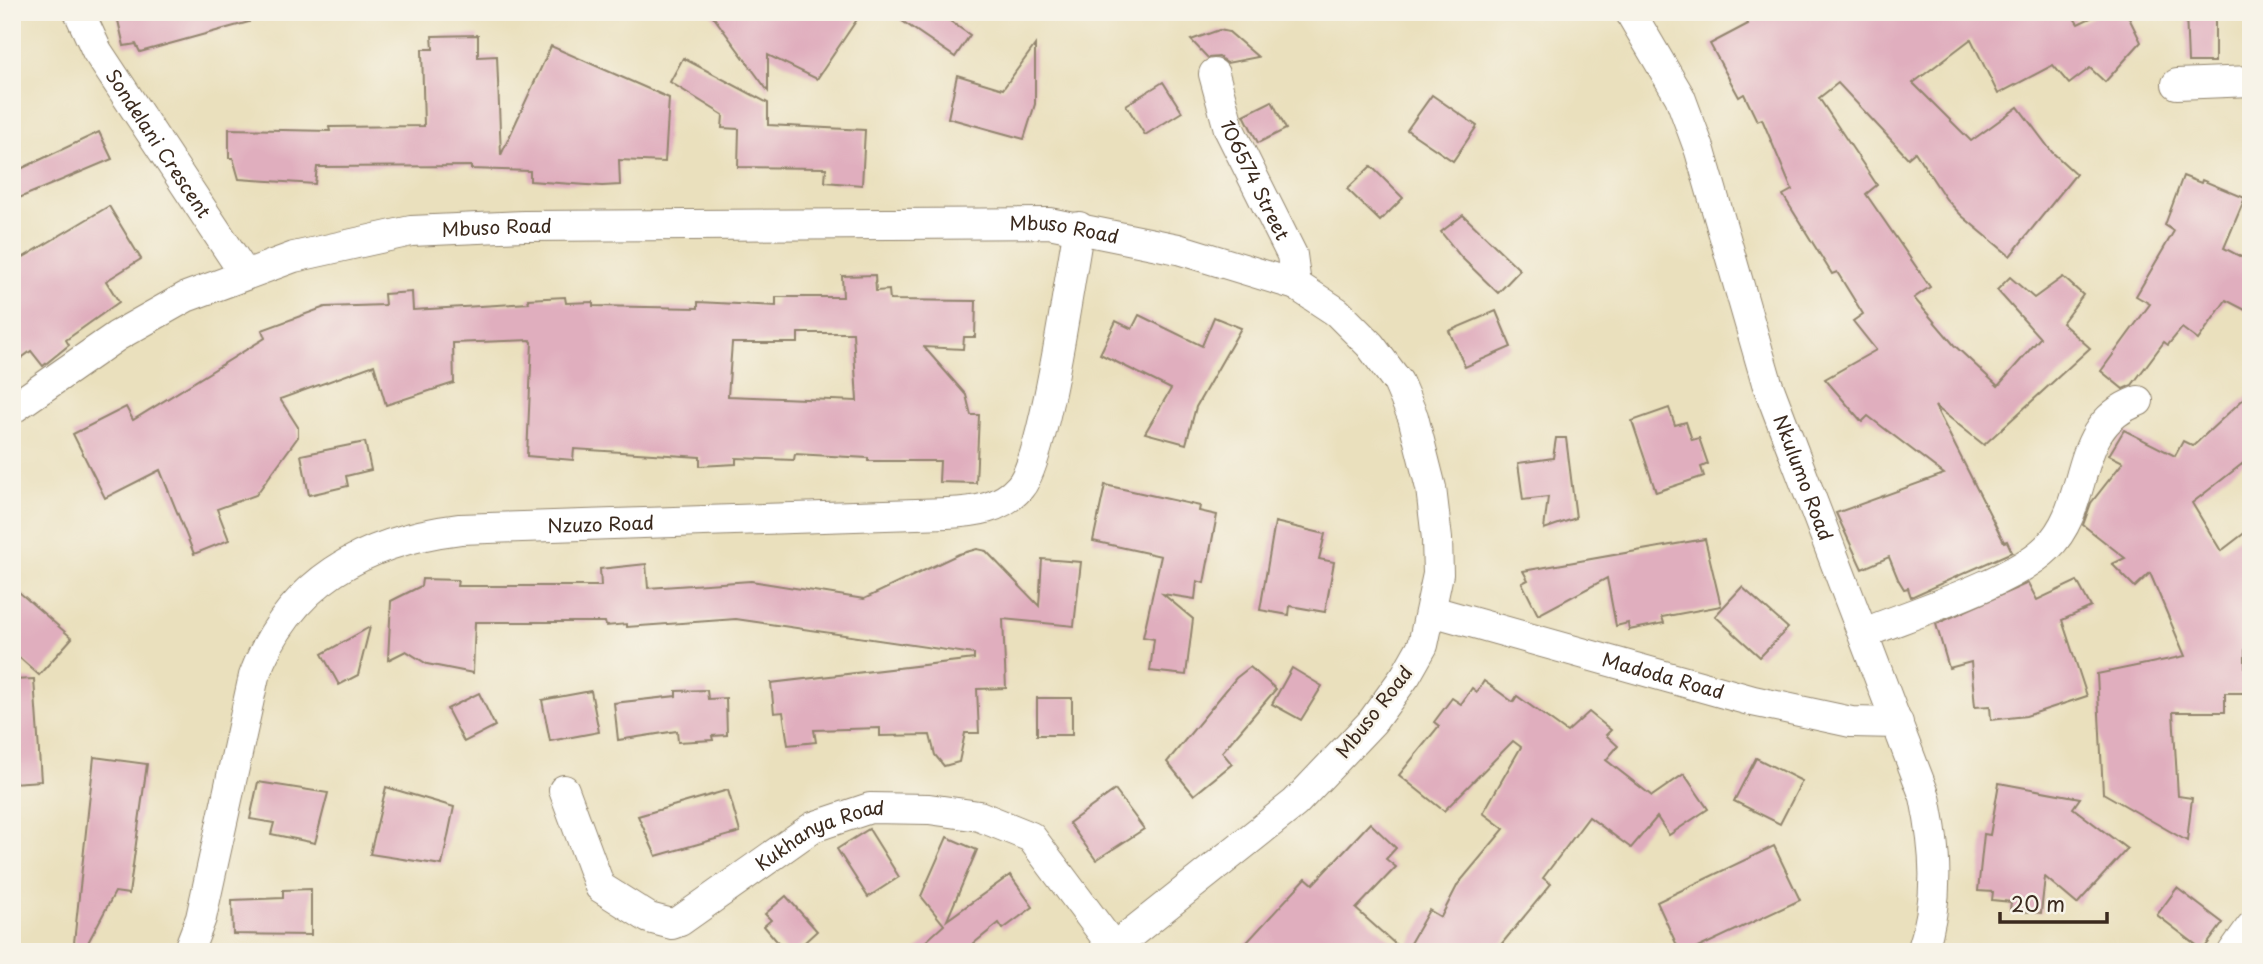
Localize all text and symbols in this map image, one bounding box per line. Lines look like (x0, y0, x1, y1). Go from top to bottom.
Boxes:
street label: Sondelani Crescent (100, 63, 219, 223)
street label: 106574 Street (1214, 116, 1297, 245)
street label: Mbuso Road (1009, 208, 1121, 250)
street label: Mbuso Road (441, 211, 552, 243)
street label: Nkulumo Road (1767, 410, 1841, 544)
street label: Nzuzo Road (547, 508, 655, 539)
street label: Madoda Road (1599, 644, 1728, 705)
street label: Mbuso Road (1328, 659, 1418, 763)
street label: Kukhanya Road (749, 793, 885, 877)
scale bar (2000, 880, 2107, 924)
text: 20 m (2011, 887, 2065, 919)

